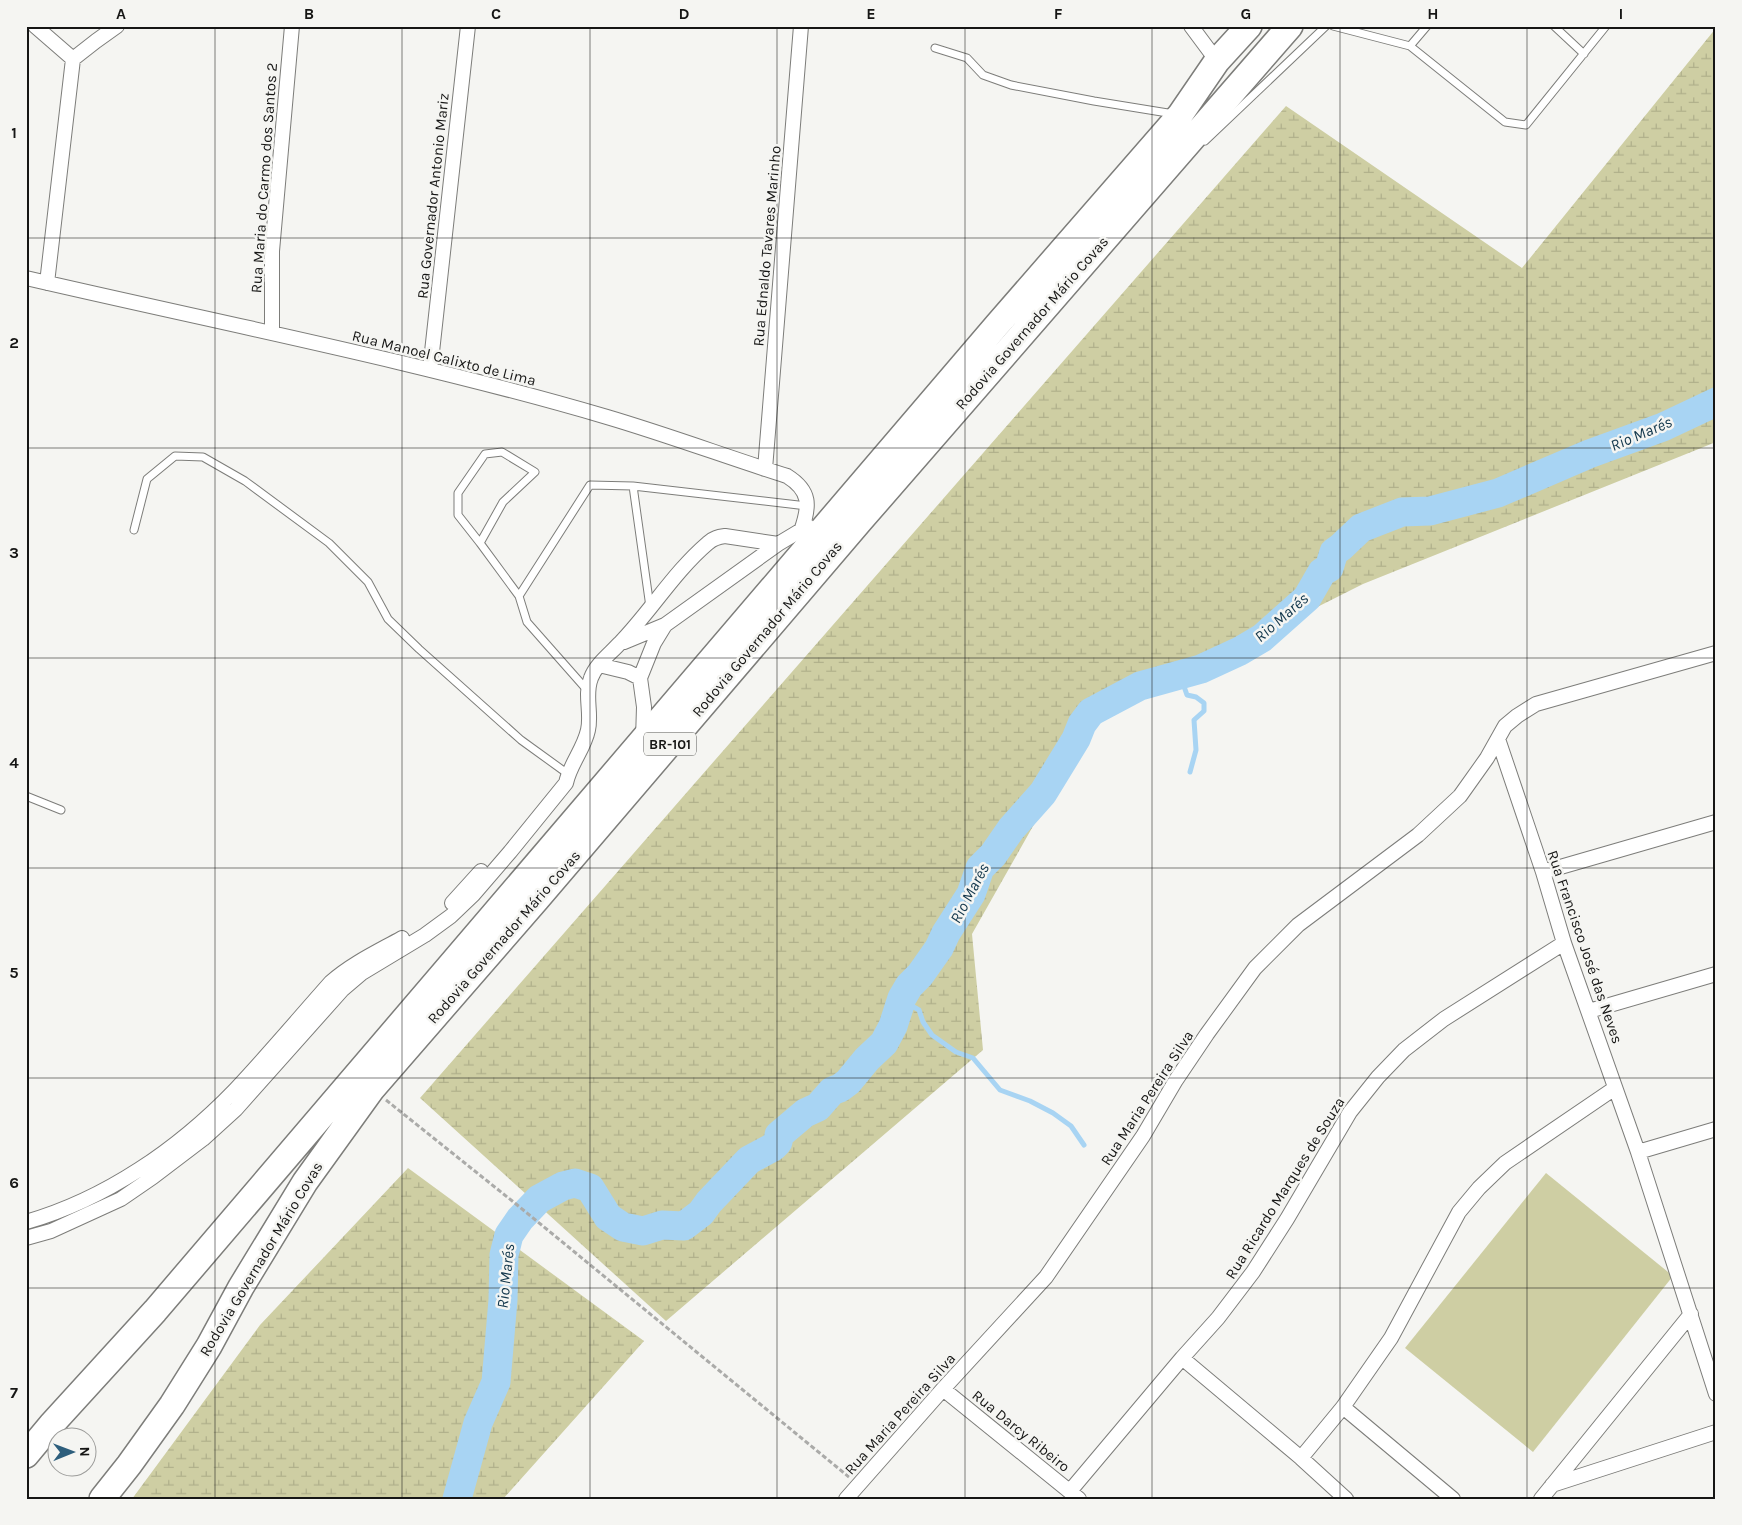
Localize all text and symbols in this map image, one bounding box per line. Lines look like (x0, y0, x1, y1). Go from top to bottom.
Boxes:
text: A (116, 4, 126, 23)
text: B (304, 4, 314, 23)
text: C (491, 4, 501, 23)
text: D (679, 4, 690, 23)
text: E (866, 4, 876, 23)
text: F (1054, 4, 1063, 23)
text: G (1241, 4, 1251, 23)
text: H (1427, 4, 1439, 23)
text: I (1619, 4, 1623, 23)
street label: Rua Maria do Carmo dos Santos 2 (247, 62, 281, 294)
street label: Rua Governador Antonio Mariz (413, 92, 453, 300)
text: 1 (11, 123, 17, 142)
street label: Rua Ednaldo Tavares Marinho (749, 145, 785, 347)
street label: Rodovia Governador Mário Covas (952, 233, 1112, 413)
street label: Rua Manoel Calixto de Lima (350, 326, 538, 390)
text: 2 (9, 333, 19, 352)
water label: Rio Marés (1607, 412, 1675, 455)
street label: Rodovia Governador Mário Covas (688, 537, 846, 721)
text: 3 (9, 543, 19, 562)
water label: Rio Marés (1251, 589, 1312, 646)
road number: BR-101 (644, 732, 696, 756)
text: 4 (9, 753, 19, 772)
street label: Rodovia Governador Mário Covas (424, 847, 584, 1027)
street label: Rua Francisco José das Neves (1543, 848, 1627, 1046)
water label: Rio Marés (946, 860, 993, 926)
text: 5 (9, 963, 19, 982)
street label: Rua Maria Pereira Silva (1097, 1027, 1197, 1169)
street label: Rua Ricardo Marques de Souza (1221, 1094, 1349, 1282)
street label: Rodovia Governador Mário Covas (196, 1158, 326, 1360)
text: 6 (9, 1173, 19, 1192)
water label: Rio Marés (493, 1242, 518, 1309)
street label: Rua Maria Pereira Silva (841, 1350, 959, 1478)
text: 7 (10, 1383, 18, 1402)
street label: Rua Darcy Ribeiro (969, 1386, 1073, 1476)
north arrow (48, 1428, 98, 1478)
text: N (76, 1447, 93, 1457)

